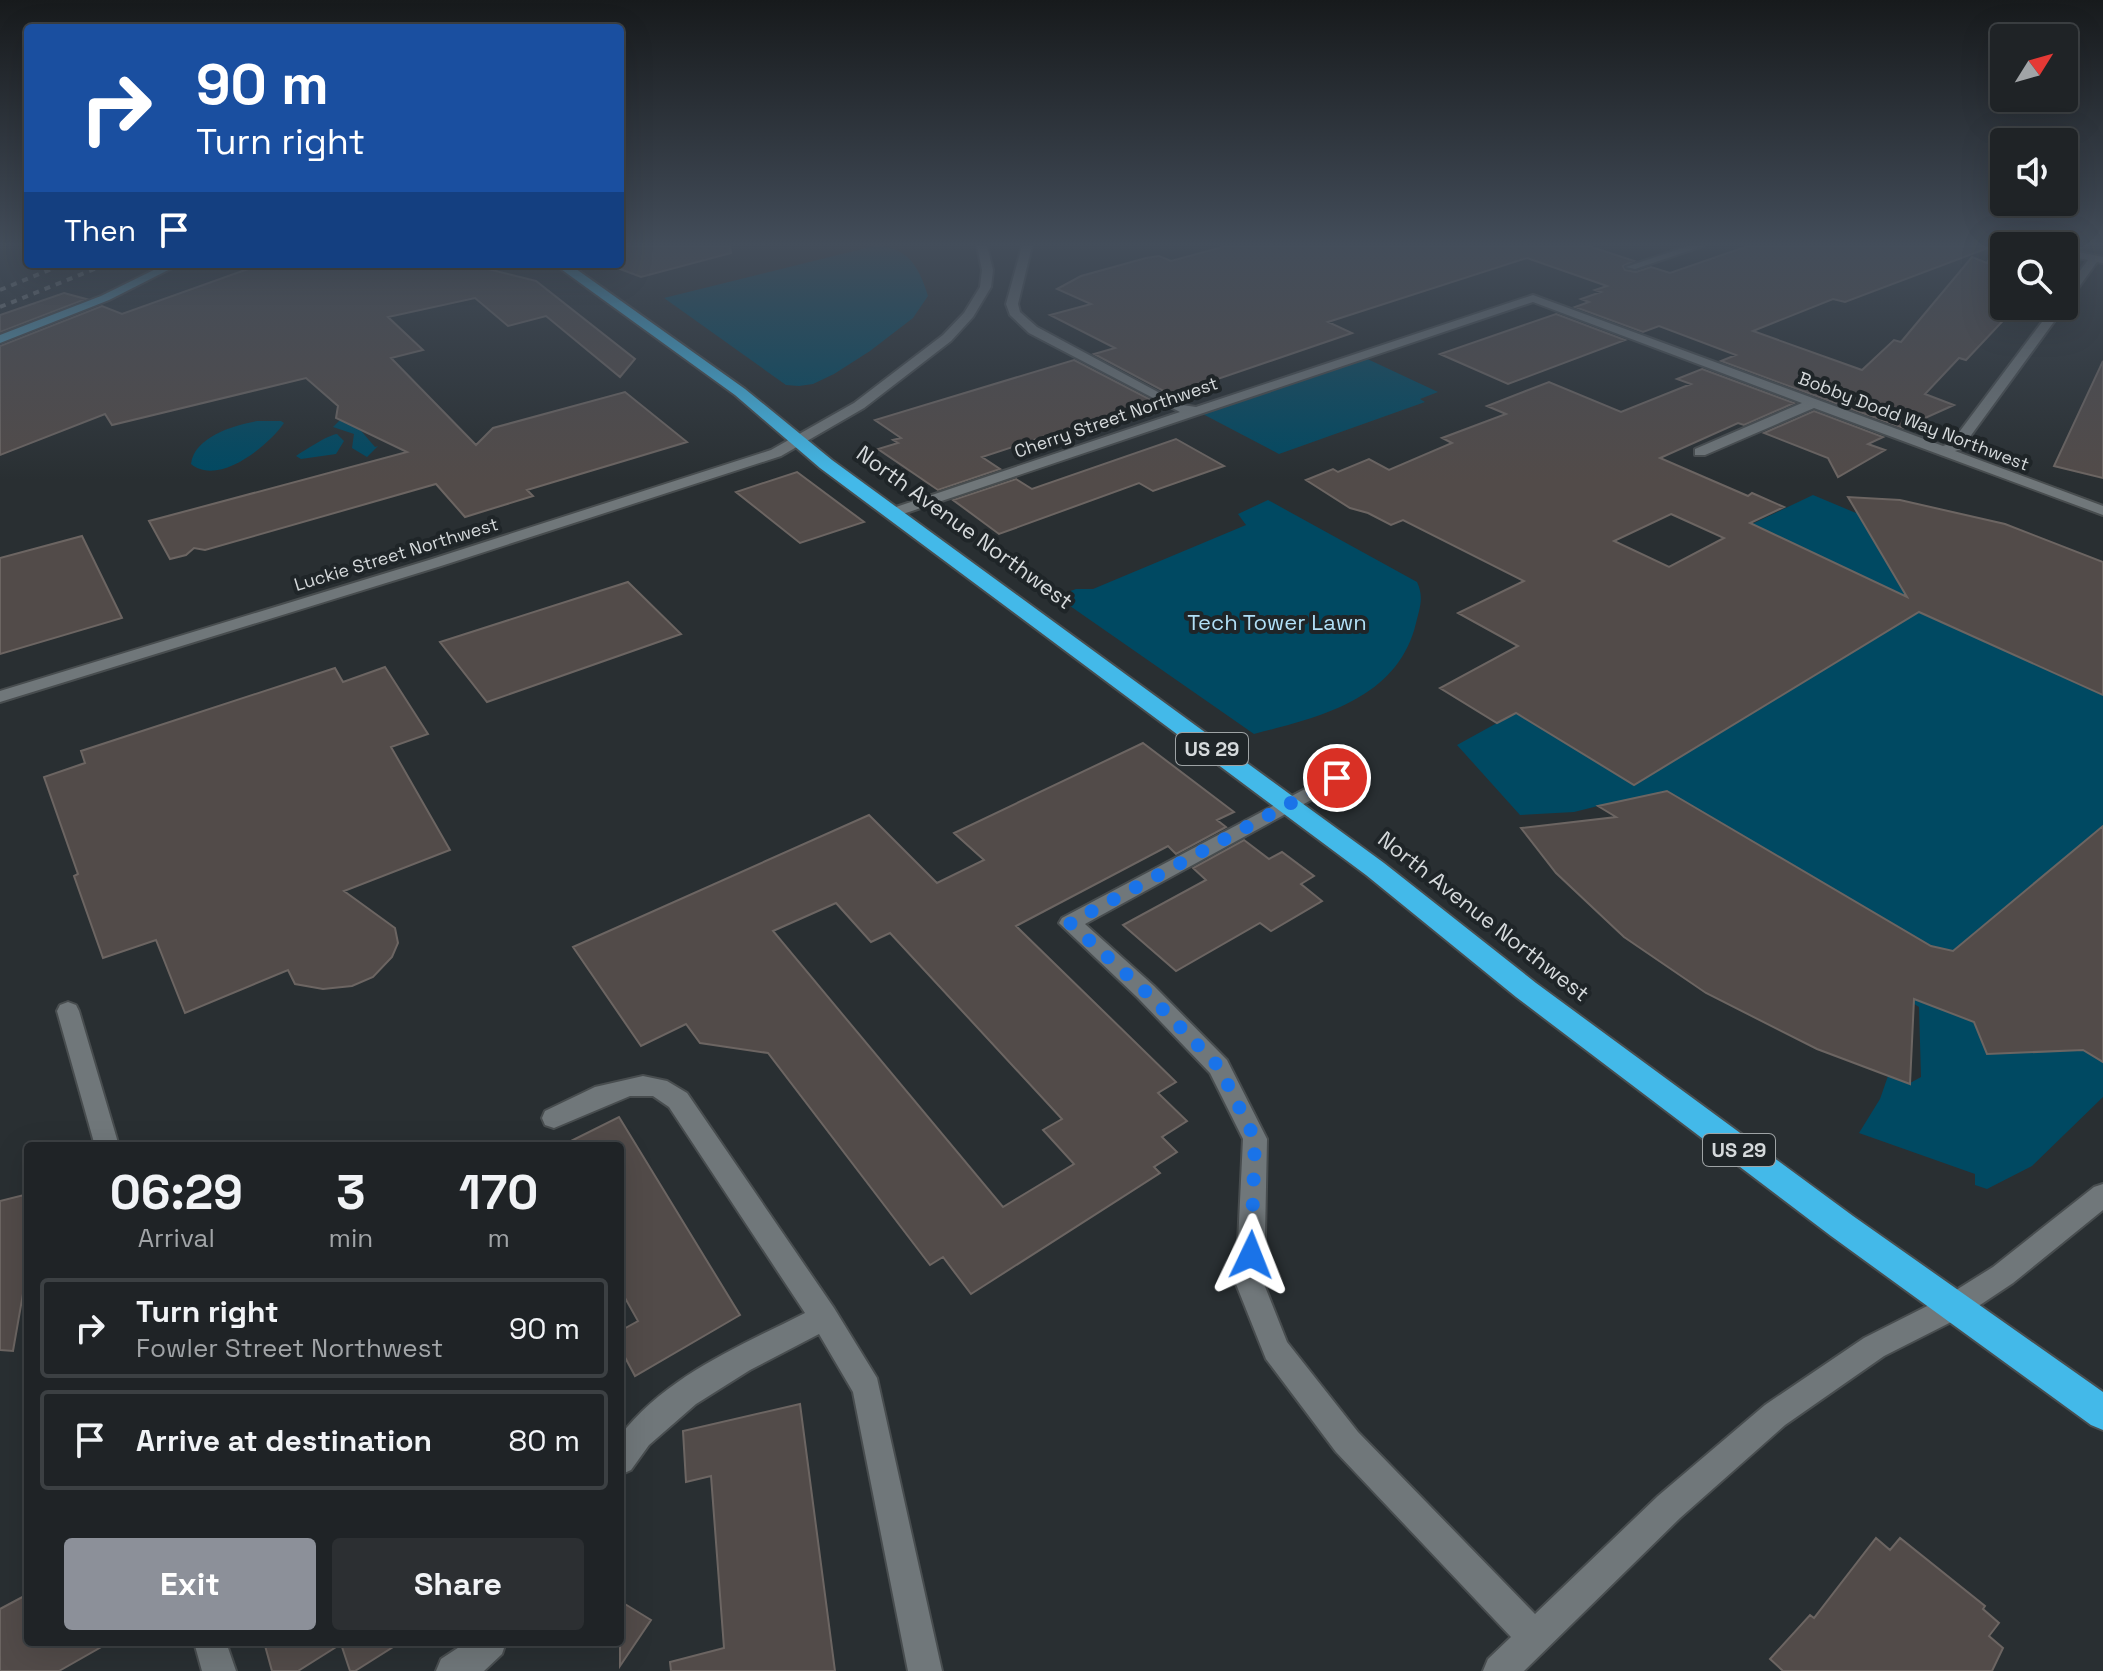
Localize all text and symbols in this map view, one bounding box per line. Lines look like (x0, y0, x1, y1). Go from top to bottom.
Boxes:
north arrow (1990, 24, 2078, 112)
map controls (1990, 24, 2078, 320)
text: 90 m (196, 49, 329, 120)
icon: right (64, 56, 168, 160)
text: Turn right (196, 119, 365, 165)
button: sound (1990, 128, 2078, 216)
icon: arrive (152, 208, 196, 252)
text: Then (64, 211, 136, 250)
button: search (1990, 232, 2078, 320)
street label: Bobby Dodd Way Northwest (1795, 366, 2033, 476)
street label: Cherry Street Northwest (1011, 371, 1221, 463)
street label: North Avenue Northwest (851, 439, 1079, 615)
street label: Luckie Street Northwest (291, 512, 501, 596)
park label: Tech Tower Lawn (1187, 608, 1367, 636)
road number: US 29 (1176, 733, 1248, 765)
pin (1303, 744, 1371, 812)
icon: arrive (1315, 756, 1359, 800)
street label: North Avenue Northwest (1373, 825, 1595, 1007)
road number: US 29 (1703, 1134, 1775, 1166)
text: 06:29 (110, 1162, 243, 1223)
text: 3 (336, 1162, 366, 1223)
text: 170 (459, 1162, 538, 1223)
position arrow (1209, 1213, 1293, 1297)
text: Arrival (138, 1221, 215, 1255)
text: min (329, 1221, 373, 1255)
text: m (487, 1221, 510, 1255)
text: Turn right (136, 1292, 279, 1331)
icon: right (68, 1306, 112, 1350)
text: 90 m (509, 1309, 580, 1348)
text: Fowler Street Northwest (136, 1331, 443, 1365)
icon: arrive (68, 1418, 112, 1462)
text: Arrive at destination (136, 1421, 432, 1460)
text: 80 m (509, 1421, 580, 1460)
button: Exit (64, 1538, 316, 1630)
button: Share (332, 1538, 584, 1630)

